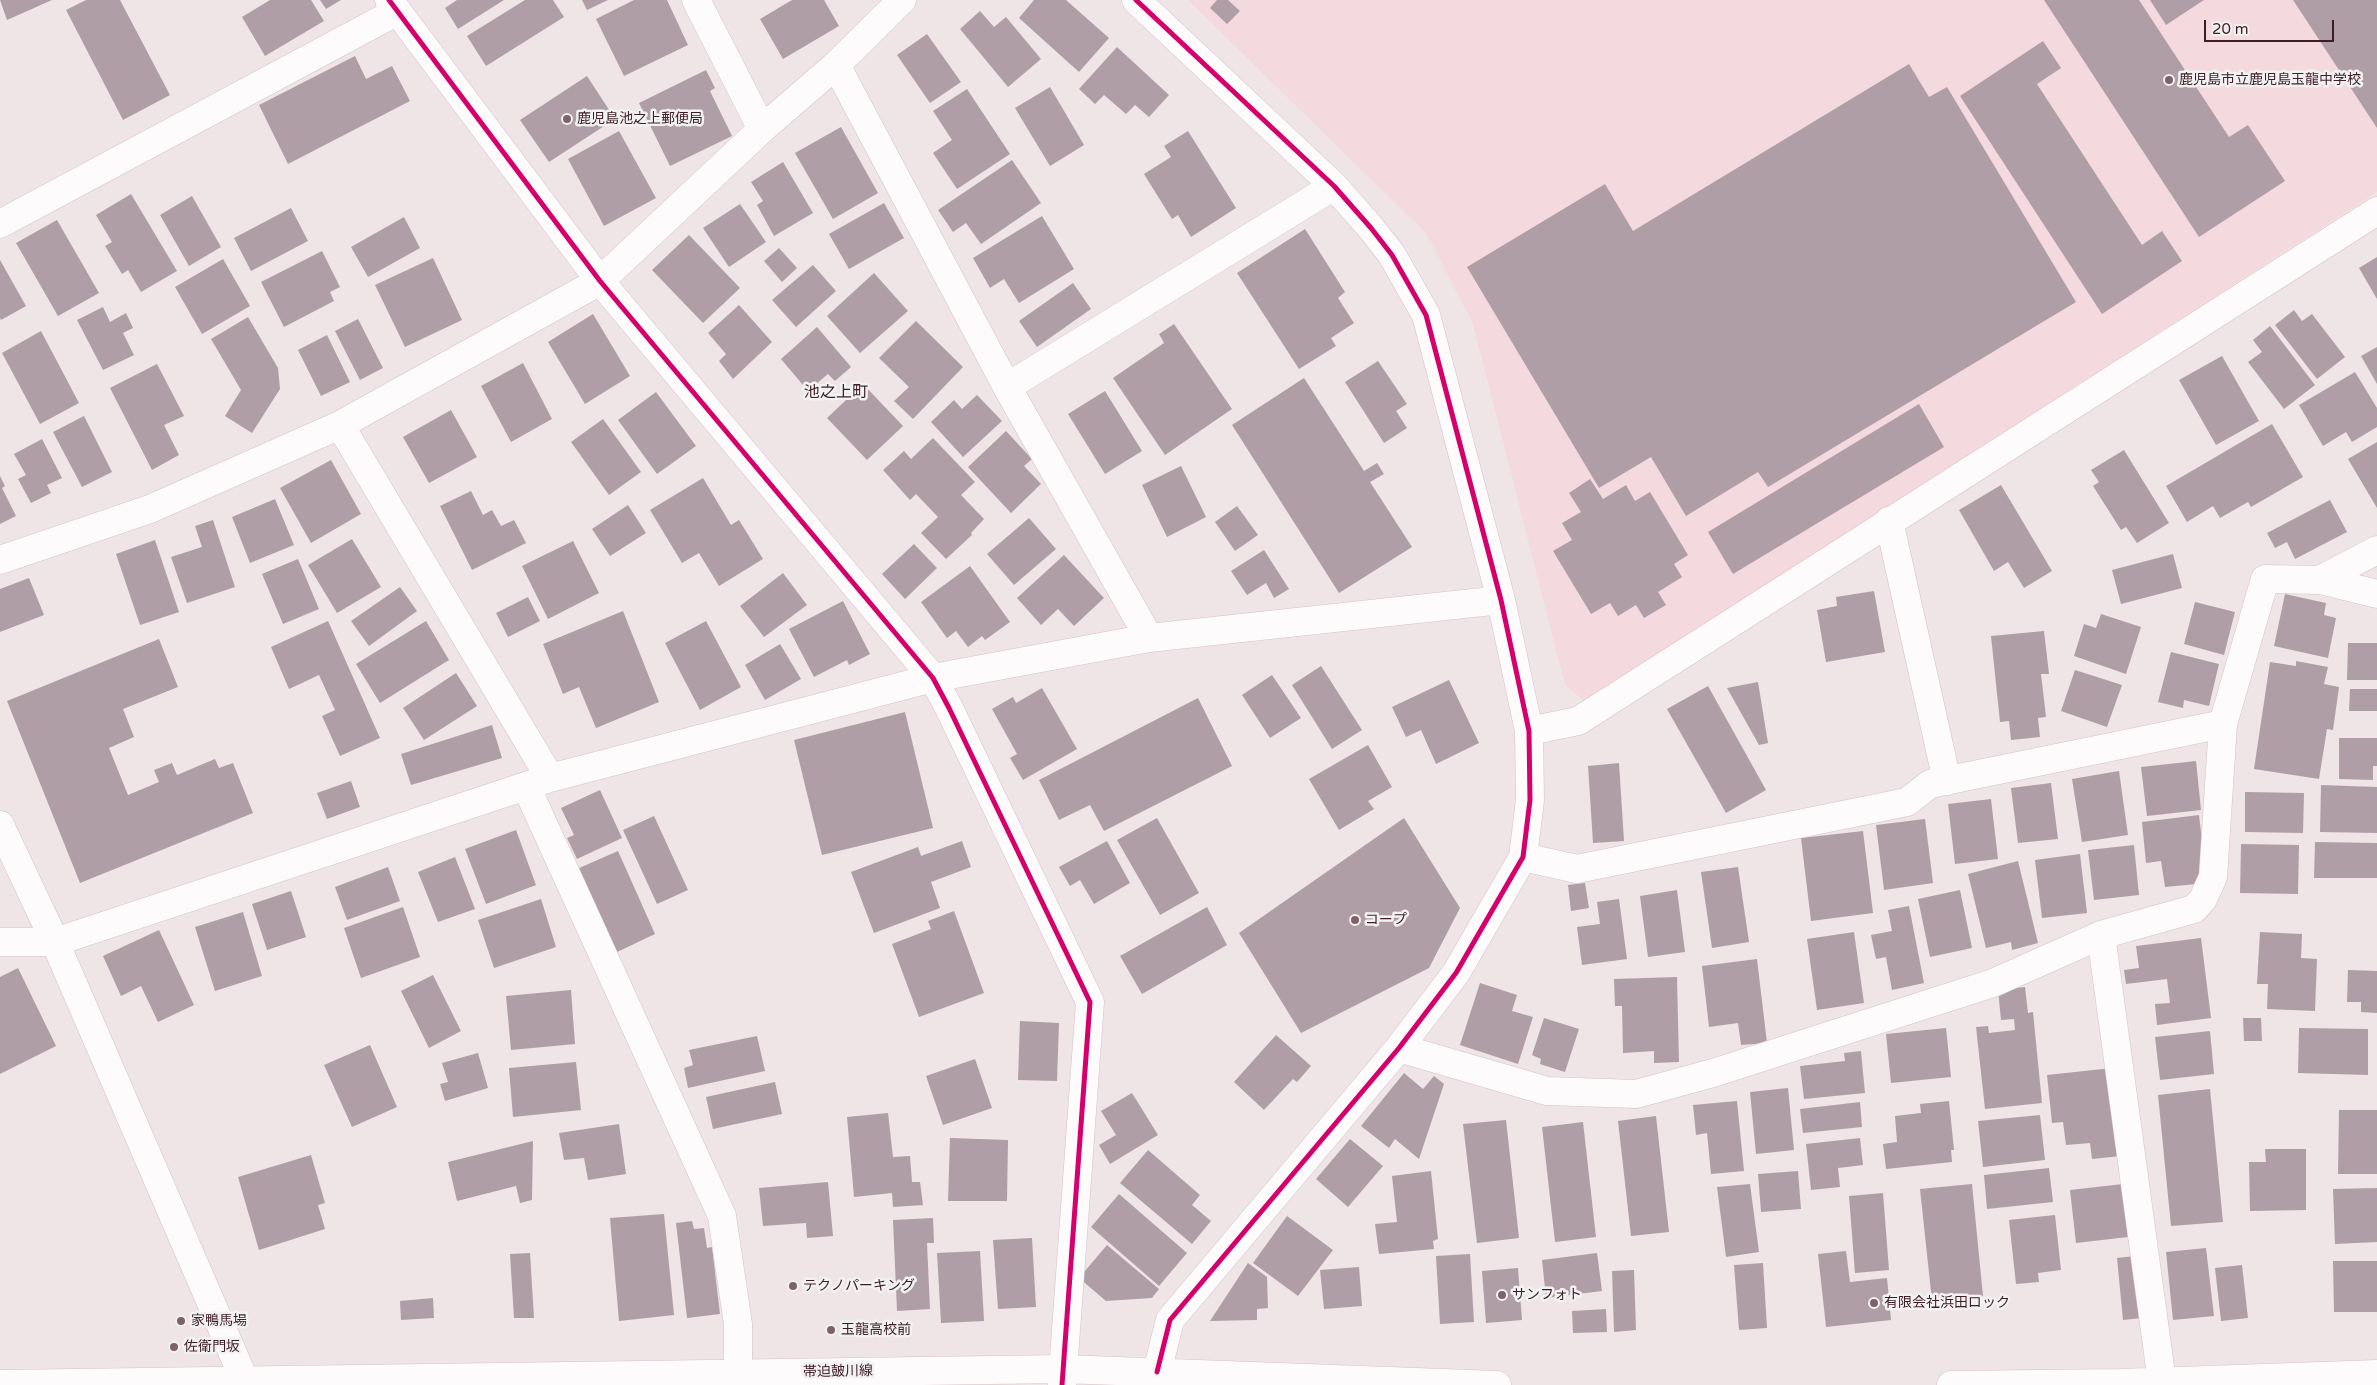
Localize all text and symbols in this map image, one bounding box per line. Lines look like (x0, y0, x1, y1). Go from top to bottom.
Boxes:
scale bar (2207, 10, 2337, 42)
text: 20 m (2212, 20, 2249, 38)
place label: 鹿児島市立鹿児島玉龍中学校 (2179, 72, 2361, 88)
marker: 鹿児島市立鹿児島玉龍中学校 (2163, 74, 2175, 86)
place label: 鹿児島池之上郵便局 (577, 111, 703, 127)
marker: 鹿児島池之上郵便局 (561, 113, 573, 125)
district label: 池之上町 (804, 383, 868, 403)
place label: コープ (1365, 912, 1407, 928)
marker: コープ (1349, 914, 1361, 926)
place label: テクノパーキング (803, 1278, 915, 1294)
marker: テクノパーキング (787, 1280, 799, 1292)
place label: サンフォト (1512, 1287, 1582, 1303)
marker: サンフォト (1496, 1289, 1508, 1301)
place label: 有限会社浜田ロック (1884, 1295, 2010, 1311)
marker: 有限会社浜田ロック (1868, 1297, 1880, 1309)
place label: 家鴨馬場 (191, 1313, 247, 1329)
marker: 家鴨馬場 (175, 1315, 187, 1327)
place label: 玉龍高校前 (841, 1322, 911, 1338)
marker: 玉龍高校前 (825, 1324, 837, 1336)
place label: 佐衛門坂 (184, 1339, 240, 1355)
marker: 佐衛門坂 (168, 1341, 180, 1353)
street label: 帯迫皷川線 (803, 1363, 873, 1381)

